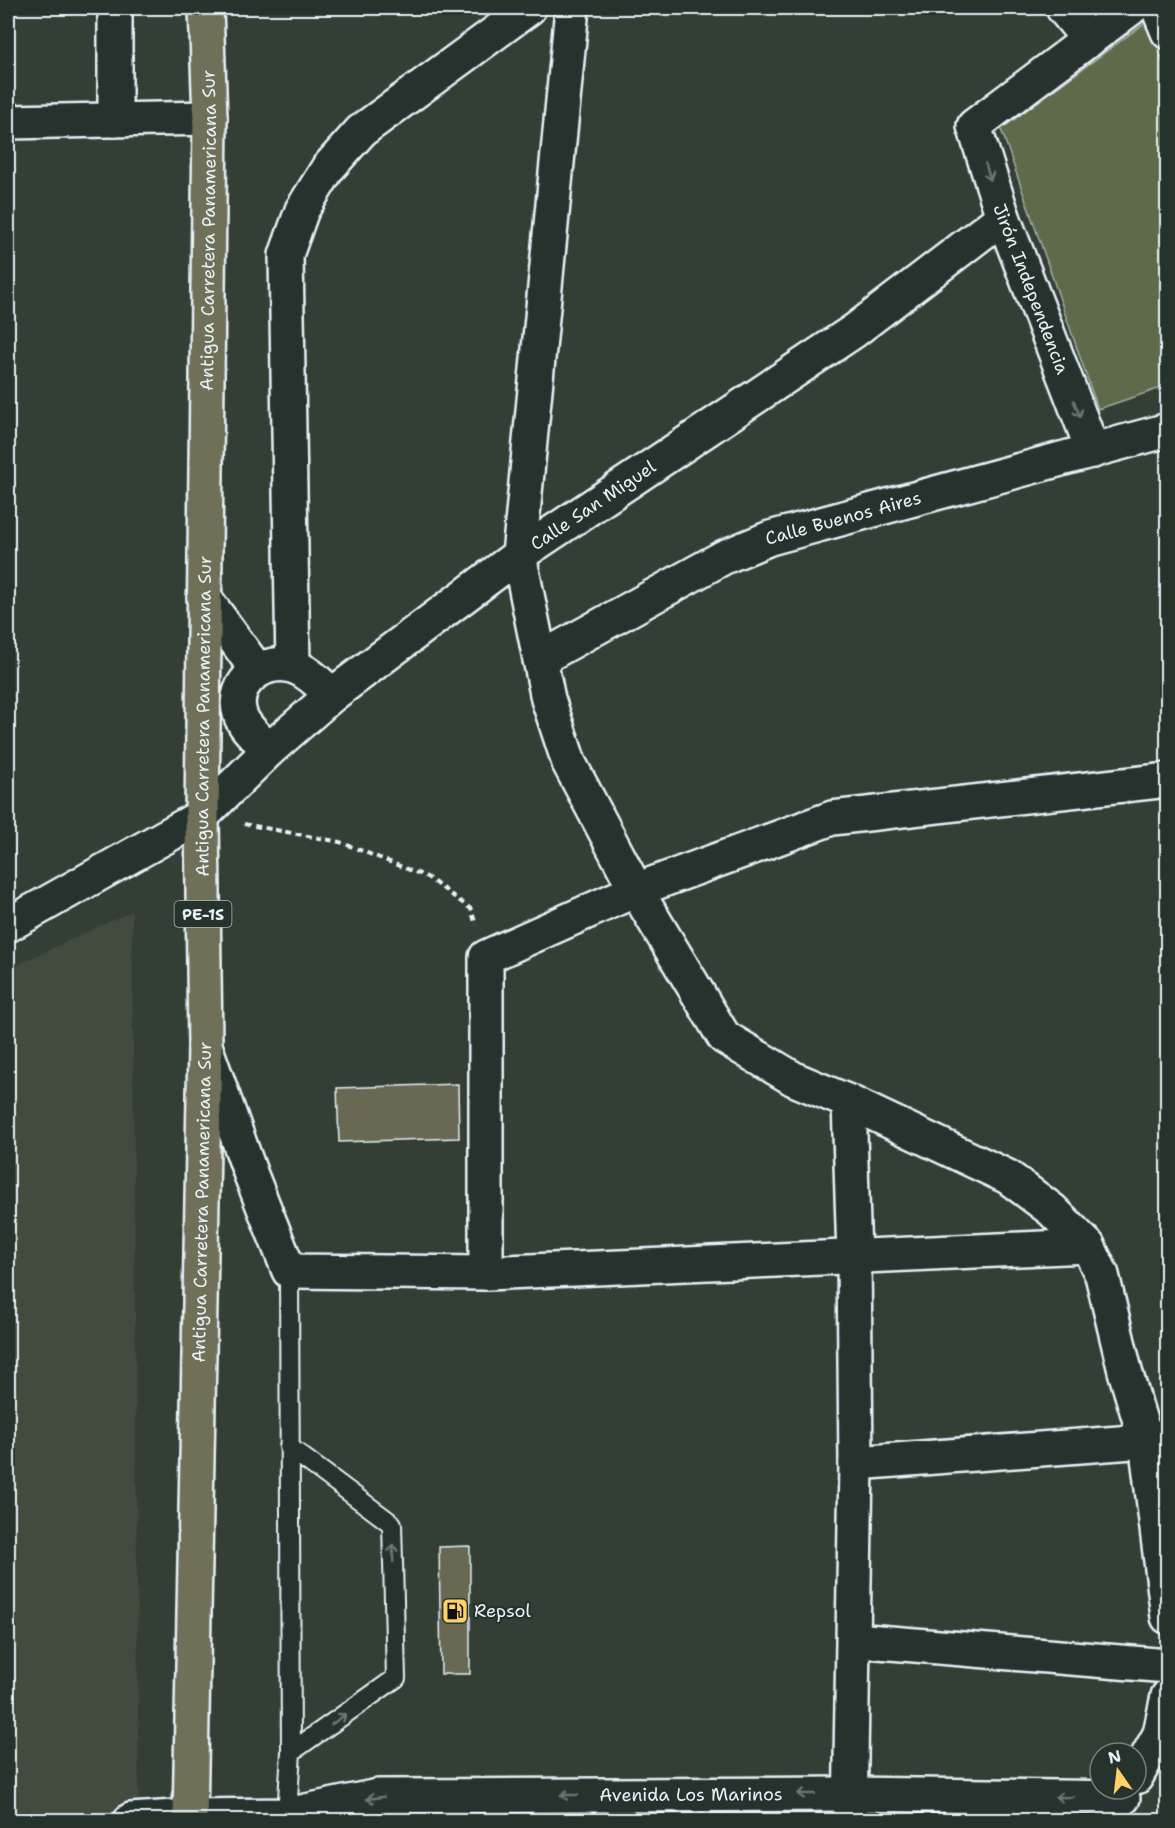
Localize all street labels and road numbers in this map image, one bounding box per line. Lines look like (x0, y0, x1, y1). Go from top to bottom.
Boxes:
street label: Antigua Carretera Panamericana Sur (195, 69, 222, 391)
street label: Jirón Independencia (987, 200, 1075, 378)
street label: Calle San Miguel (526, 455, 661, 556)
street label: Calle Buenos Aires (763, 486, 924, 551)
street label: Antigua Carretera Panamericana Sur (190, 555, 217, 877)
road number: PE-1S (174, 901, 232, 927)
street label: Antigua Carretera Panamericana Sur (187, 1041, 217, 1363)
street label: Avenida Los Marinos (599, 1782, 783, 1807)

